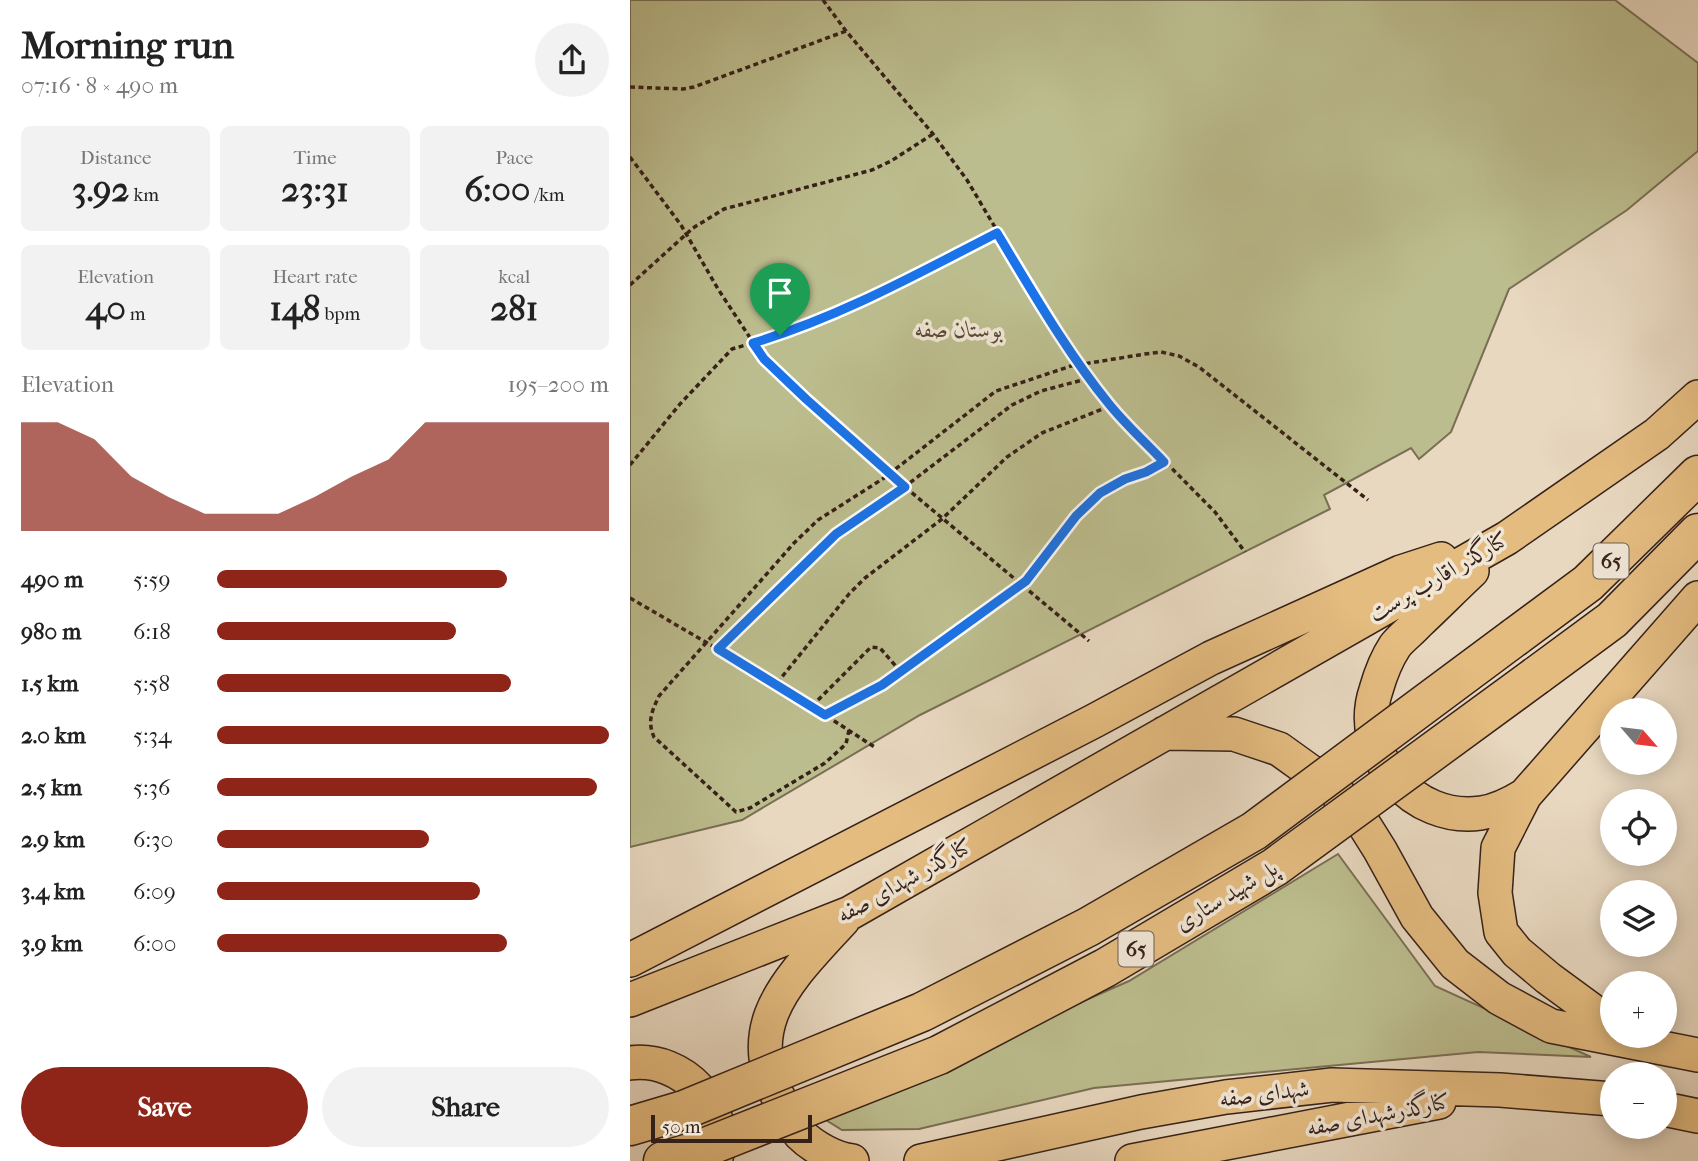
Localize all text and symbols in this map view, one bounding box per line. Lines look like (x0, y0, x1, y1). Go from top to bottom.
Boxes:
text: Morning run (21, 23, 234, 68)
button: share (535, 23, 609, 97)
text: 07:16 · 8 × 490 m (21, 72, 178, 99)
text: Distance (80, 147, 151, 169)
text: Time (293, 147, 337, 169)
text: Pace (495, 147, 533, 169)
text: 3.92 (72, 169, 129, 210)
text: 23:31 (281, 169, 349, 210)
text: 6:00 (464, 169, 530, 210)
text: km (129, 184, 159, 206)
text: /km (530, 184, 565, 206)
pin (750, 263, 810, 335)
text: Elevation (77, 266, 154, 288)
text: Heart rate (272, 266, 358, 288)
text: kcal (498, 266, 530, 288)
icon: arrive (761, 274, 799, 312)
text: 40 (86, 288, 126, 329)
text: 148 (270, 288, 320, 329)
text: 281 (490, 288, 538, 329)
text: m (126, 303, 146, 325)
text: bpm (320, 303, 360, 325)
park label: بوستان صفه (915, 316, 1004, 344)
text: Elevation (21, 371, 114, 398)
text: 195–200 m (507, 371, 609, 398)
street label: کنارگذر اقارب پرست (1362, 523, 1513, 628)
road number: 65 (1594, 544, 1628, 578)
text: 490 m (21, 566, 83, 593)
text: 5:59 (133, 566, 171, 593)
text: 980 m (21, 618, 81, 645)
text: 6:18 (133, 618, 171, 645)
text: 1.5 km (21, 670, 79, 697)
text: 5:58 (133, 670, 170, 697)
north arrow (1600, 698, 1676, 775)
map controls (1600, 698, 1677, 1139)
text: 2.0 km (21, 722, 86, 749)
text: 5:34 (133, 722, 172, 749)
text: 2.5 km (21, 774, 82, 801)
text: 5:36 (133, 774, 170, 801)
button: locate (1600, 789, 1677, 866)
text: 2.9 km (21, 826, 85, 853)
text: 6:30 (133, 826, 173, 853)
street label: کنارگذر شهدای صفه (831, 830, 977, 929)
street label: پل شهید ستاری (1170, 853, 1285, 939)
text: 3.4 km (21, 878, 85, 905)
text: 6:09 (133, 878, 176, 905)
button: layers (1600, 880, 1677, 957)
text: 3.9 km (21, 930, 83, 957)
text: 6:00 (133, 930, 176, 957)
road number: 65 (1119, 932, 1154, 967)
button: + (1600, 971, 1677, 1048)
button: − (1600, 1062, 1677, 1139)
button: Save (21, 1067, 308, 1147)
button: Share (322, 1067, 609, 1147)
street label: شهدای صفه (1218, 1075, 1311, 1113)
street label: کنارگذرشهدای صفه (1304, 1084, 1452, 1143)
scale bar (651, 1112, 812, 1144)
text: 50 m (662, 1116, 701, 1138)

